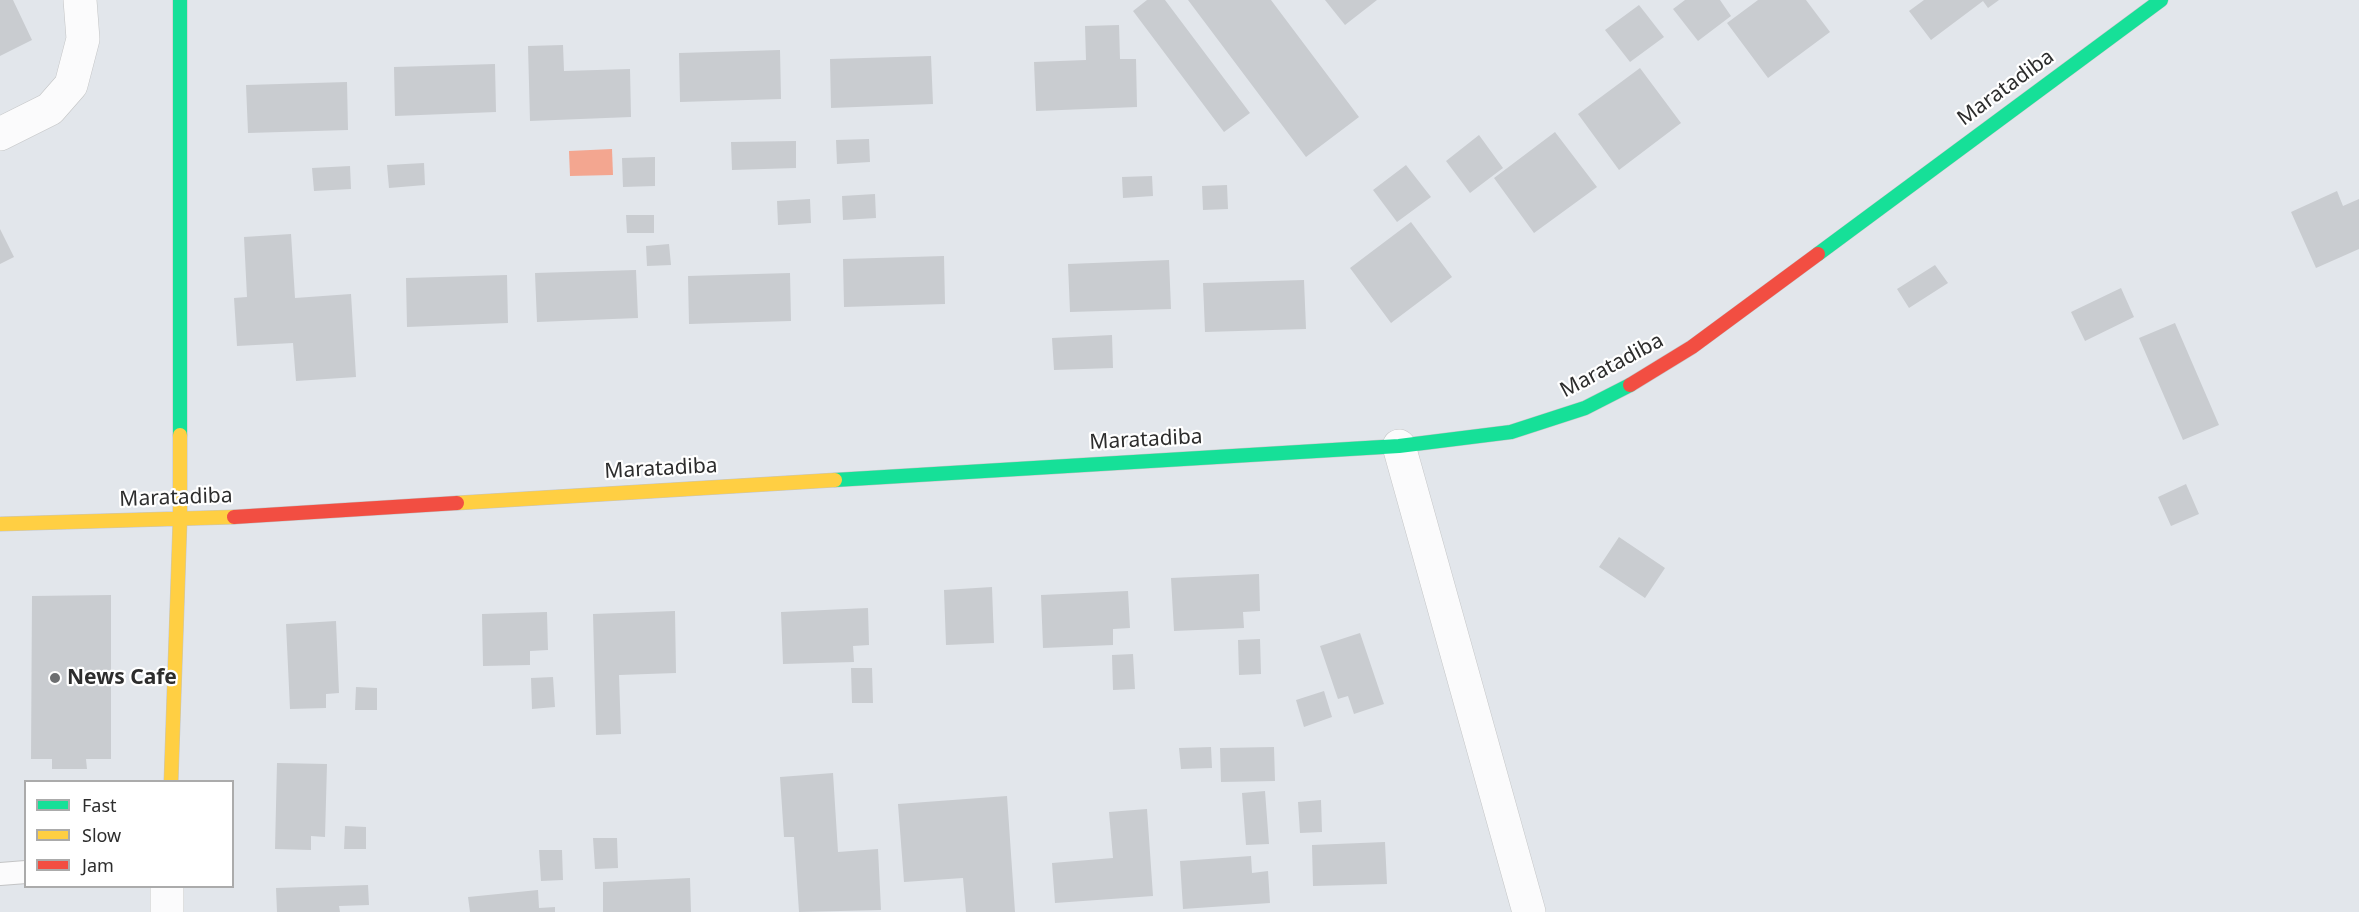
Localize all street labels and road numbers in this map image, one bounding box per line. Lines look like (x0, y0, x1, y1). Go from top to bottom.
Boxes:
street label: Maratadiba (1953, 45, 2059, 131)
street label: Maratadiba (1556, 328, 1668, 404)
street label: Maratadiba (1089, 424, 1203, 456)
street label: Maratadiba (604, 453, 718, 485)
street label: Maratadiba (119, 483, 233, 513)

